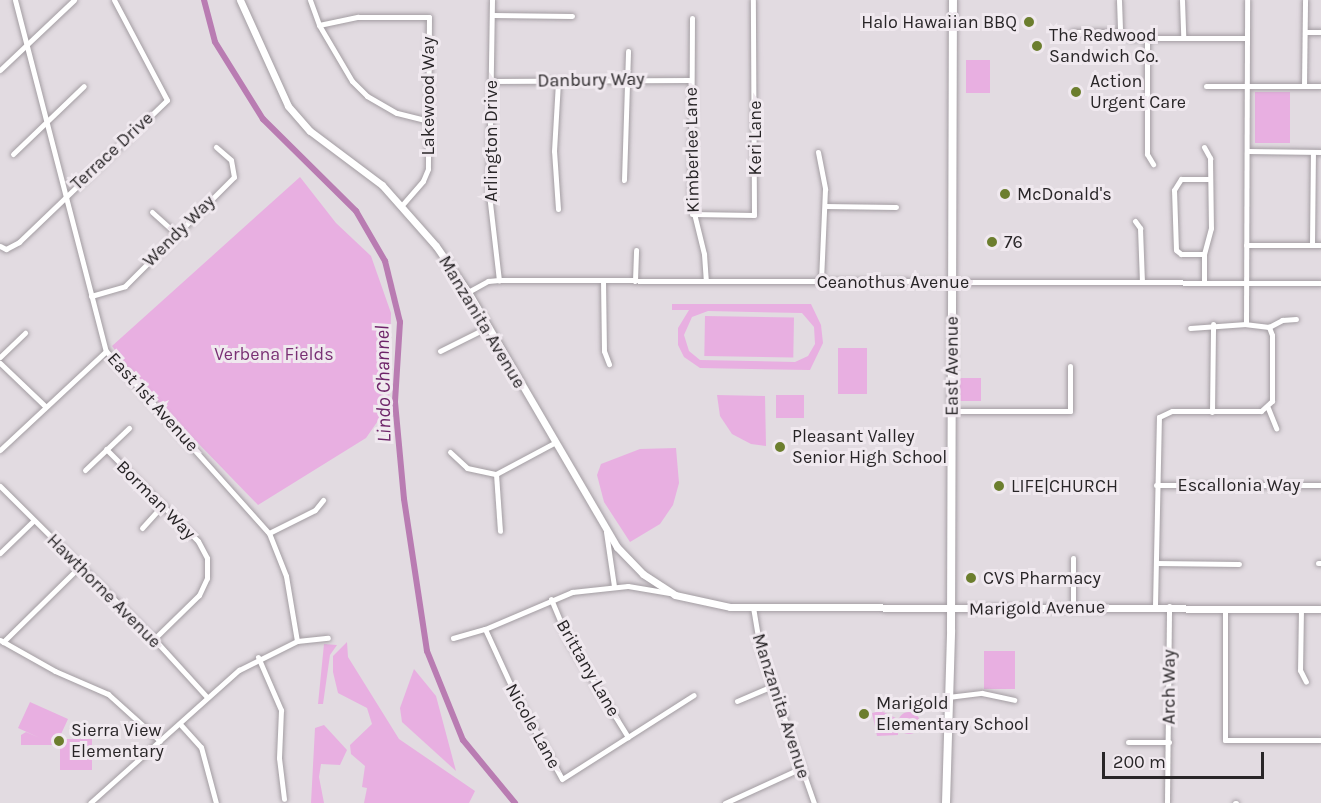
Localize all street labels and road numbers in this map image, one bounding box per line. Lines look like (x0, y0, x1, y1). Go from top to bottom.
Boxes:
street label: Lakewood Way (417, 36, 439, 156)
street label: Danbury Way (537, 68, 645, 92)
street label: Arlington Drive (480, 80, 502, 202)
street label: Kimberlee Lane (680, 87, 704, 213)
street label: Keri Lane (744, 101, 766, 175)
street label: Terrace Drive (66, 107, 158, 195)
street label: Wendy Way (139, 191, 219, 271)
street label: Manzanita Avenue (434, 252, 530, 392)
street label: Ceanothus Avenue (817, 271, 969, 293)
street label: East Avenue (941, 316, 963, 416)
street label: East 1st Avenue (103, 348, 203, 456)
street label: Borman Way (112, 456, 200, 544)
street label: Escallonia Way (1178, 474, 1300, 496)
street label: Hawthorne Avenue (42, 529, 166, 653)
street label: Marigold Avenue (969, 596, 1105, 620)
street label: Brittany Lane (552, 616, 624, 720)
street label: Manzanita Avenue (747, 631, 815, 781)
street label: Arch Way (1158, 649, 1180, 725)
street label: Nicole Lane (501, 680, 565, 772)

